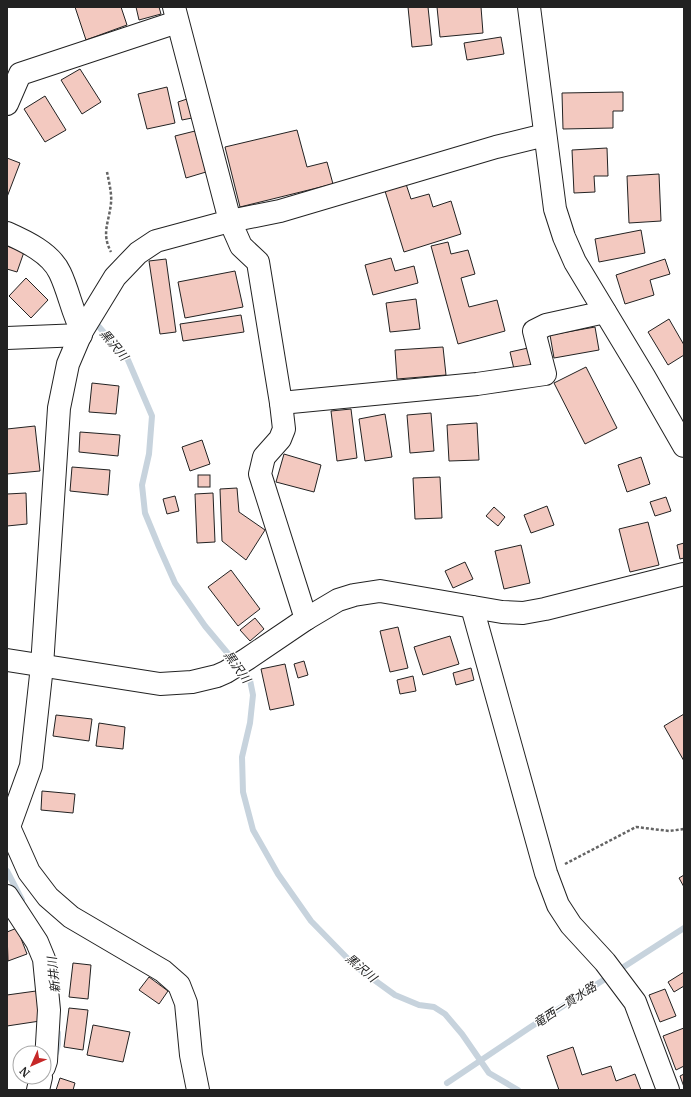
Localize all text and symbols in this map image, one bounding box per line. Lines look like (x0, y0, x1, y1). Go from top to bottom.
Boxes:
water label: 黒沢川 (97, 326, 133, 365)
water label: 黒沢川 (221, 648, 255, 687)
water label: 黒沢川 (343, 950, 381, 986)
water label: 新井川 (44, 954, 63, 994)
water label: 竜西一貫水路 (530, 978, 600, 1030)
north arrow (12, 1045, 52, 1085)
text: N (17, 1064, 33, 1080)

